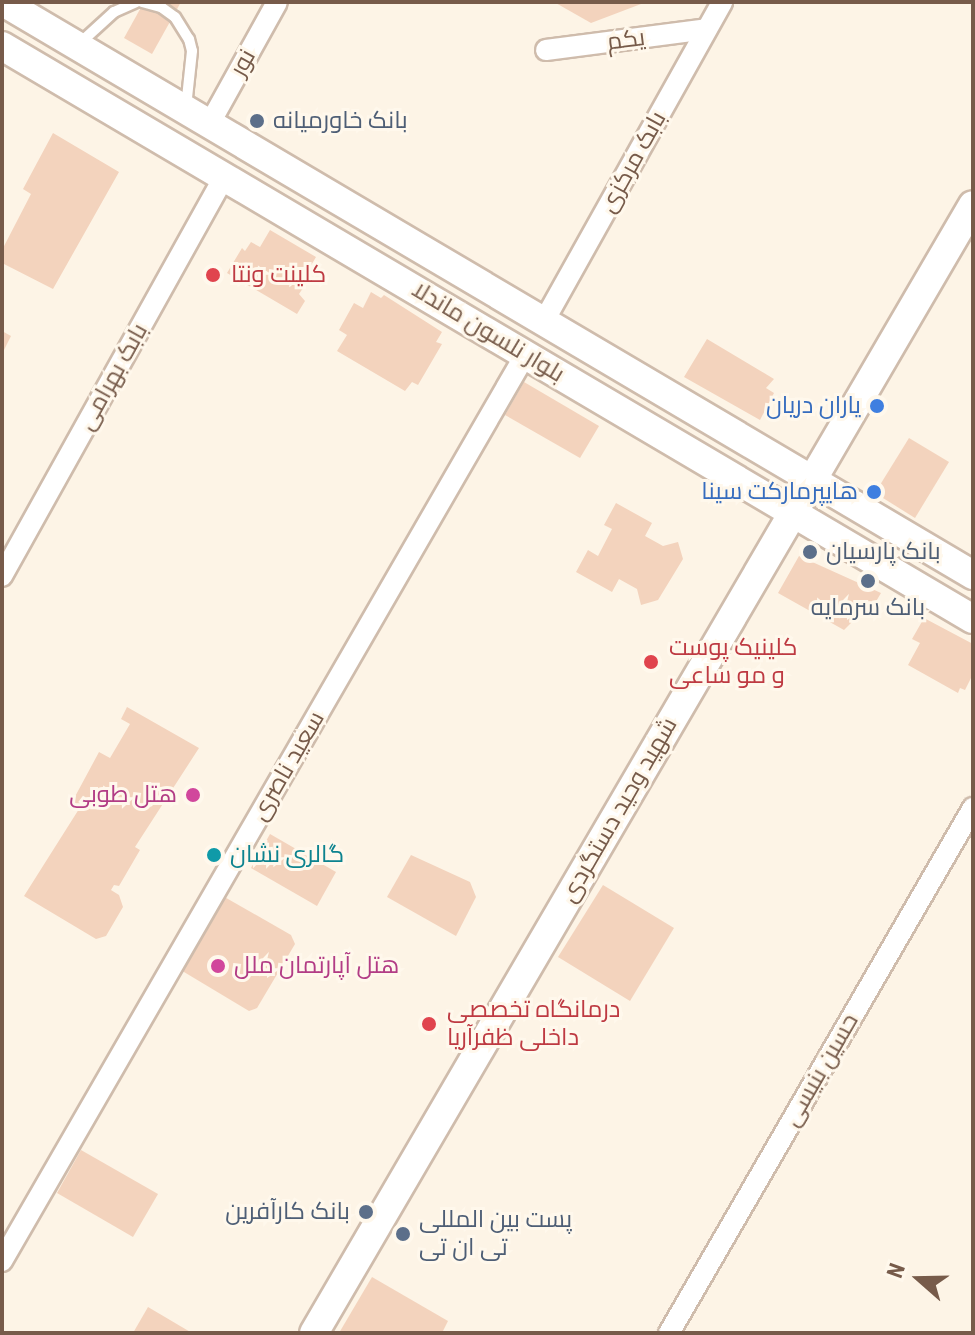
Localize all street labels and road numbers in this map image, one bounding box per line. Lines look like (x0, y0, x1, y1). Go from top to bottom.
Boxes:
street label: یکم (605, 23, 647, 57)
street label: نور (224, 44, 262, 82)
street label: بابک مرکزی (593, 106, 673, 218)
street label: بلوار نلسون ماندلا (406, 275, 570, 389)
street label: بابک بهرامی (72, 319, 154, 435)
street label: سعید ناصری (245, 706, 331, 826)
street label: شهید وحید دستگردی (554, 712, 684, 908)
street label: حسین بنیسی (777, 1008, 865, 1132)

